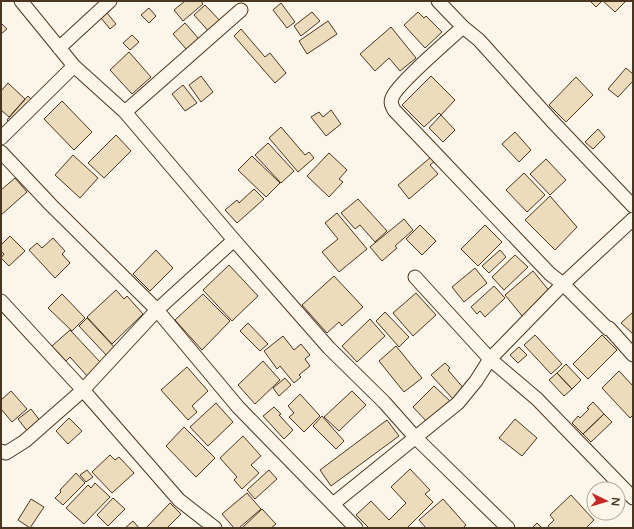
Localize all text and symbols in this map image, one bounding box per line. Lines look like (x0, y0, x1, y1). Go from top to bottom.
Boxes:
north arrow (586, 481, 626, 521)
text: N (609, 497, 622, 507)

